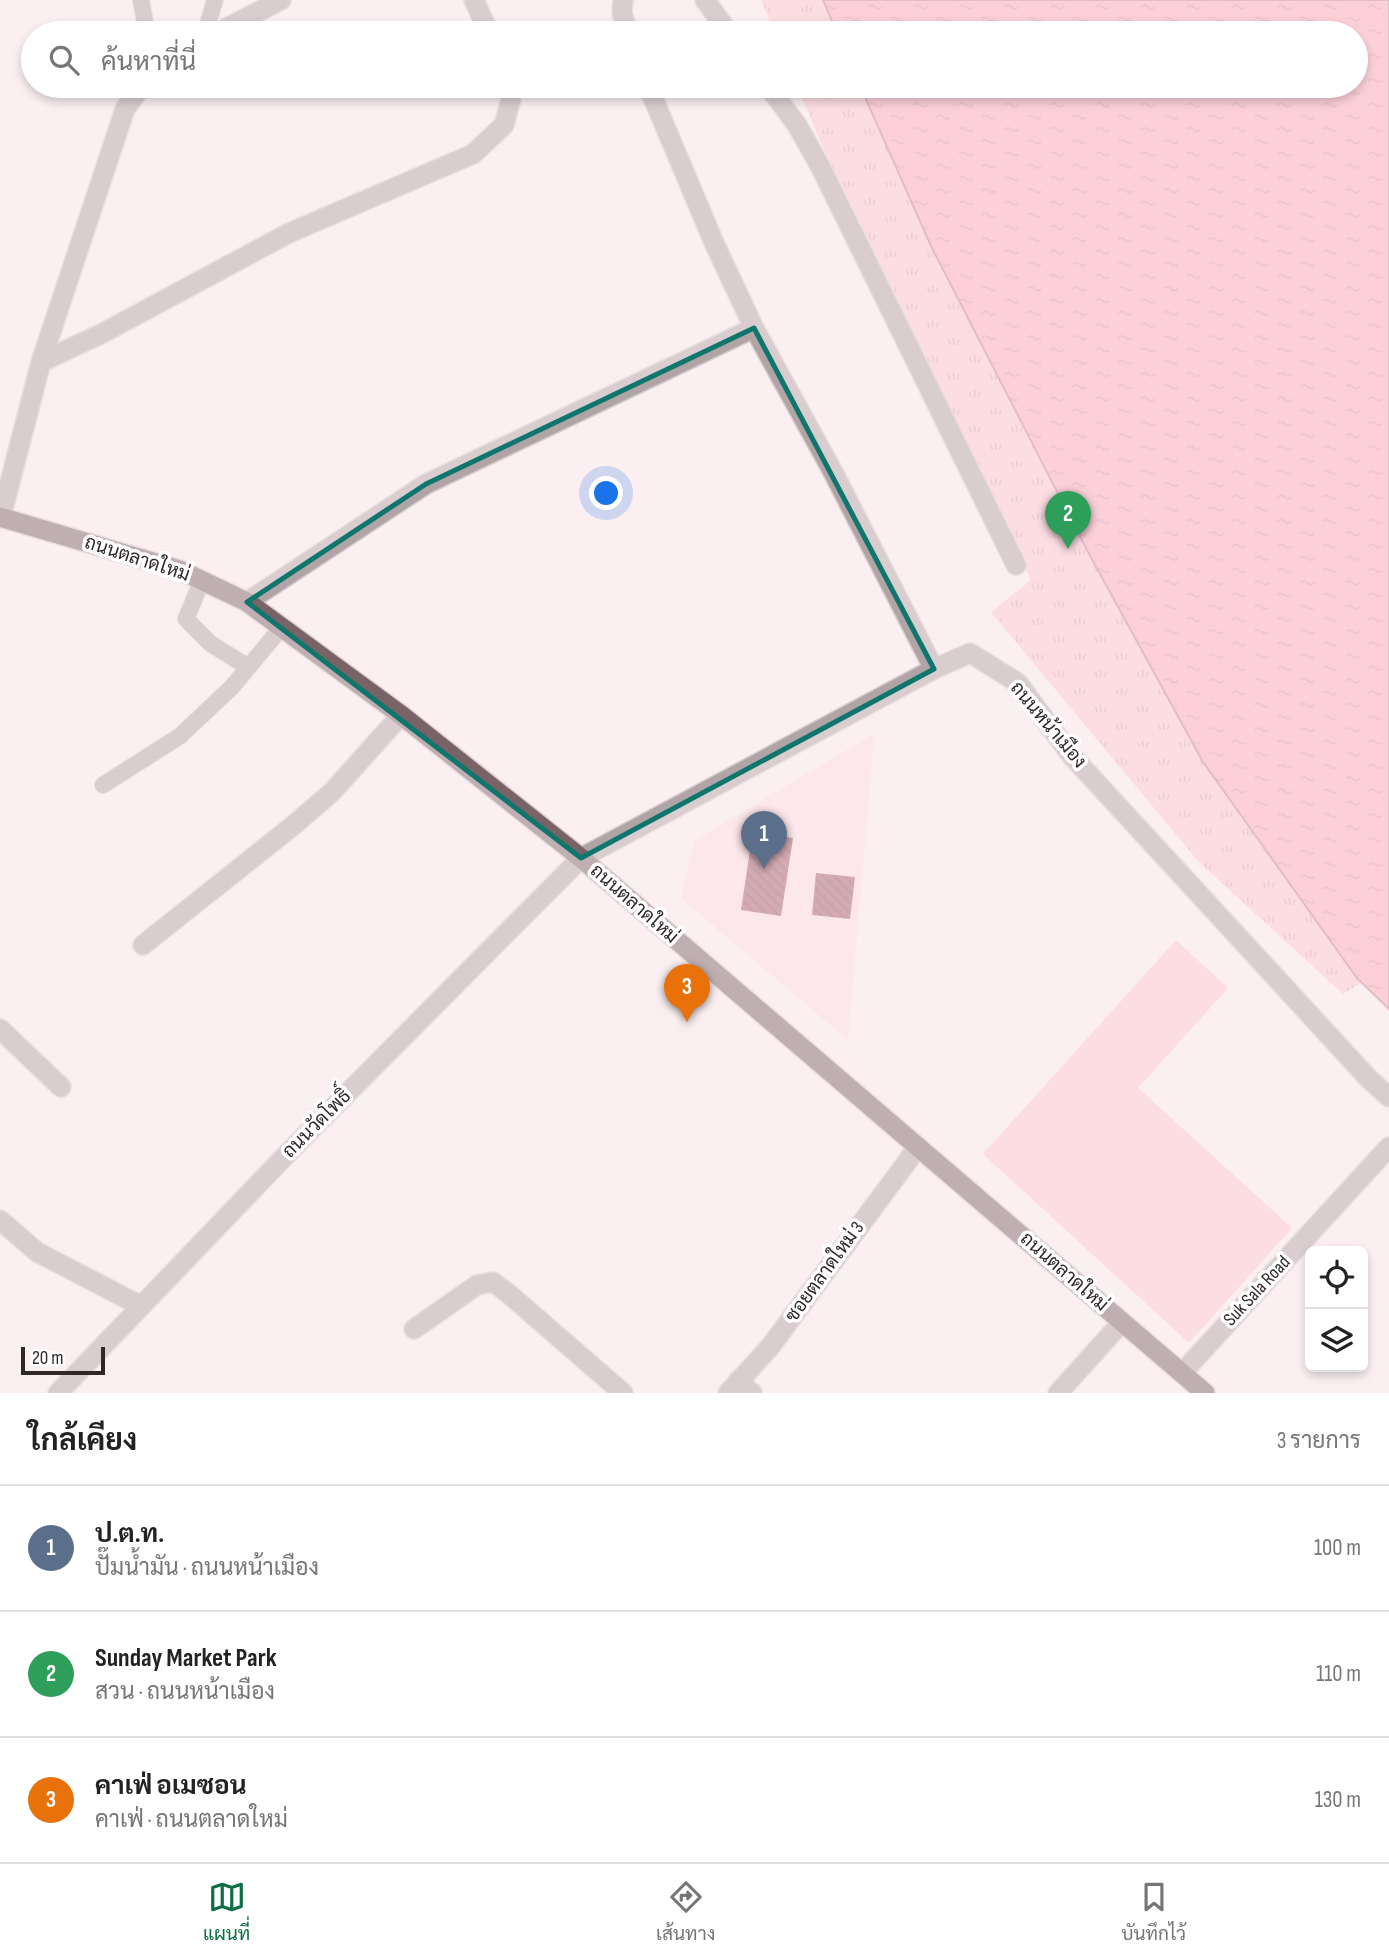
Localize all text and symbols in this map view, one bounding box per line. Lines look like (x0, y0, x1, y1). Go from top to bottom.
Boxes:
search box (21, 21, 1368, 98)
icon: search (45, 41, 83, 79)
text: ค้นหาที่นี่ (101, 47, 196, 78)
your location (589, 476, 623, 510)
pin: 2 (1045, 491, 1091, 549)
street label: ถนนตลาดใหม่ (82, 529, 193, 587)
street label: ถนนหน้าเมือง (1005, 676, 1092, 773)
pin: 1 (741, 811, 787, 869)
street label: ถนนตลาดใหม่ (585, 858, 684, 949)
pin: 3 (664, 964, 710, 1022)
street label: ถนนวัดโพธิ์ (272, 1079, 356, 1163)
street label: ซอยตลาดใหม่ 3 (779, 1216, 869, 1327)
street label: ถนนตลาดใหม่ (1015, 1226, 1114, 1317)
map controls (1305, 1246, 1368, 1372)
button: locate (1305, 1246, 1368, 1309)
street label: Suk Sala Road (1219, 1251, 1295, 1331)
button: layers (1305, 1309, 1368, 1372)
scale bar (21, 1344, 105, 1376)
text: 20 m (32, 1347, 64, 1370)
text: ใกล้เคียง (28, 1423, 137, 1459)
text: 3 รายการ (1277, 1427, 1361, 1455)
text: ป.ต.ท. (95, 1519, 164, 1550)
text: 1 (46, 1534, 56, 1562)
text: 100 m (1314, 1534, 1361, 1562)
text: ปั๊มน้ำมัน · ถนนหน้าเมือง (95, 1554, 319, 1582)
text: Sunday Market Park (95, 1643, 277, 1674)
text: 2 (46, 1660, 56, 1688)
text: 110 m (1316, 1660, 1361, 1688)
text: สวน · ถนนหน้าเมือง (95, 1678, 275, 1706)
text: คาเฟ่ อเมซอน (95, 1771, 247, 1802)
text: 3 (46, 1786, 56, 1814)
text: 130 m (1315, 1786, 1361, 1814)
text: คาเฟ่ · ถนนตลาดใหม่ (95, 1806, 288, 1834)
tab: แผนที่ (203, 1878, 250, 1946)
tab: เส้นทาง (656, 1878, 715, 1946)
tab: บันทึกไว้ (1121, 1878, 1186, 1946)

